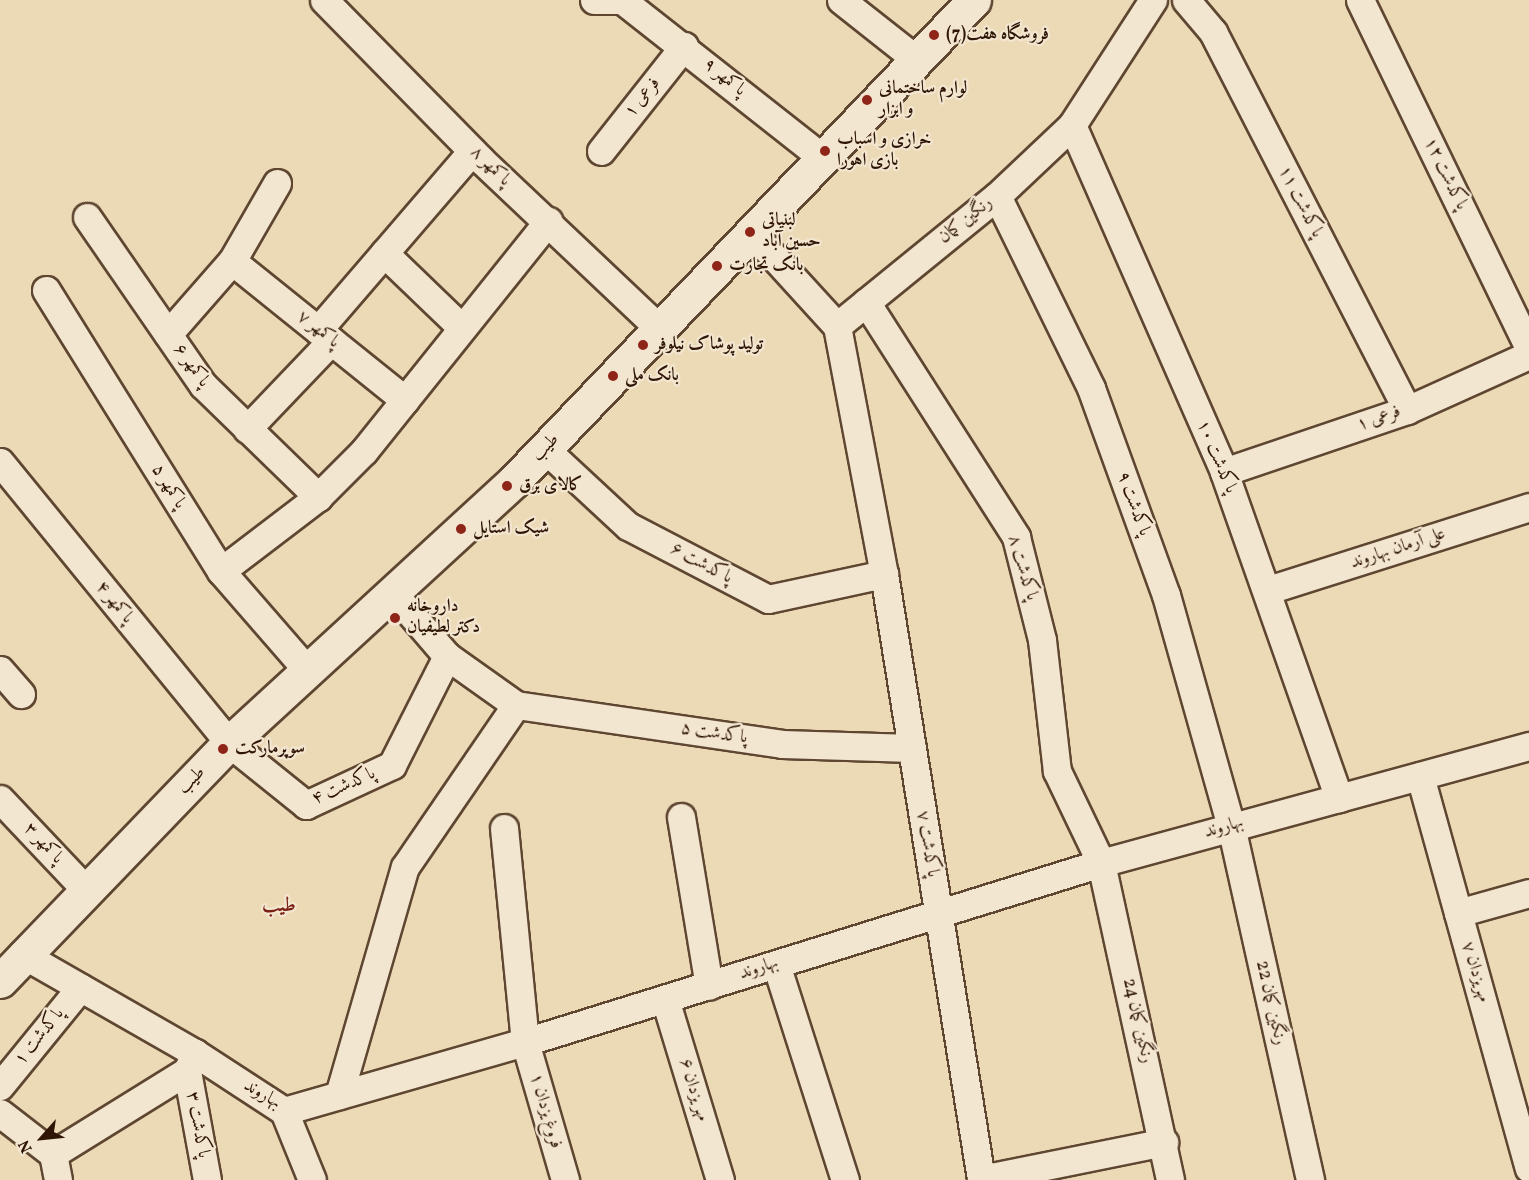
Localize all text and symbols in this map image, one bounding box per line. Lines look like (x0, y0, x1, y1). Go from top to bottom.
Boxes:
place label: فروشگاه هفت(7) (946, 24, 1049, 46)
marker: فروشگاه هفت(7) (927, 28, 941, 42)
street label: پاکمهر ۹ (698, 54, 750, 102)
street label: فرعی ۱ (620, 74, 666, 122)
place label: لوارم ساختمانی و ابزار (879, 79, 967, 122)
marker: لوارم ساختمانی و ابزار (860, 93, 874, 107)
place label: خرازی و اسباب بازی اهورا (837, 130, 931, 172)
street label: پاکدشت ۱۲ (1418, 134, 1472, 214)
street label: پاکمهر ۸ (465, 142, 515, 192)
marker: خرازی و اسباب بازی اهورا (818, 144, 832, 158)
street label: پاکدشت ۱۱ (1273, 162, 1327, 242)
street label: رنگین کمان (935, 193, 997, 249)
place label: لبنیاتی حسین آباد (762, 211, 821, 254)
marker: لبنیاتی حسین آباد (743, 225, 757, 239)
place label: بانک تجارت (729, 255, 803, 277)
marker: بانک تجارت (710, 259, 724, 273)
street label: پاکمهر ۷ (292, 306, 344, 354)
place label: تولید پوشاک نیلوفر (655, 334, 763, 356)
marker: تولید پوشاک نیلوفر (636, 338, 650, 352)
street label: پاکمهر ۶ (168, 340, 214, 392)
place label: بانک ملی (625, 365, 679, 387)
marker: بانک ملی (606, 369, 620, 383)
street label: فرعی ۱ (1354, 401, 1404, 437)
street label: پاکدشت ۱۰ (1191, 417, 1241, 497)
street label: طیب (528, 430, 564, 466)
street label: پاکمهر ۵ (146, 461, 190, 513)
street label: پاکدشت ۹ (1111, 469, 1155, 539)
place label: کالای برق (519, 475, 583, 497)
marker: کالای برق (500, 479, 514, 493)
place label: شیک استایل (473, 518, 549, 540)
marker: شیک استایل (454, 522, 468, 536)
street label: علی آرمان بهاروند (1348, 524, 1448, 574)
street label: پاکدشت ۸ (1002, 533, 1042, 603)
street label: پاکدشت ۶ (666, 539, 736, 589)
street label: پاکمهر ۴ (90, 577, 138, 629)
place label: داروخانه دکتر لطیفیان (407, 597, 480, 640)
marker: داروخانه دکتر لطیفیان (388, 611, 402, 625)
street label: پاکدشت ۵ (679, 719, 749, 749)
place label: سوپرمارکت (235, 738, 305, 760)
marker: سوپرمارکت (216, 742, 230, 756)
street label: طیب (174, 763, 210, 799)
street label: پاکدشت ۴ (309, 763, 379, 811)
street label: پاکدشت ۷ (911, 809, 943, 879)
street label: بهاروند (1202, 812, 1246, 844)
street label: پاکمهر ۳ (19, 819, 67, 869)
district label: طیب (262, 894, 296, 918)
street label: مهریزدان ۷ (1456, 939, 1494, 1005)
street label: بهاروند (737, 953, 781, 985)
street label: رنگین کمان 22 (1250, 959, 1290, 1047)
street label: رنگین کمان 24 (1117, 976, 1157, 1066)
street label: پاکدشت ۱ (10, 1004, 70, 1070)
street label: مهر یزدان ۶ (673, 1056, 713, 1124)
street label: فروغ یزدان ۱ (524, 1071, 566, 1151)
street label: بهاروند (239, 1075, 285, 1115)
street label: پاکدشت ۳ (181, 1090, 213, 1160)
north arrow (12, 1108, 72, 1168)
text: N (14, 1136, 38, 1156)

